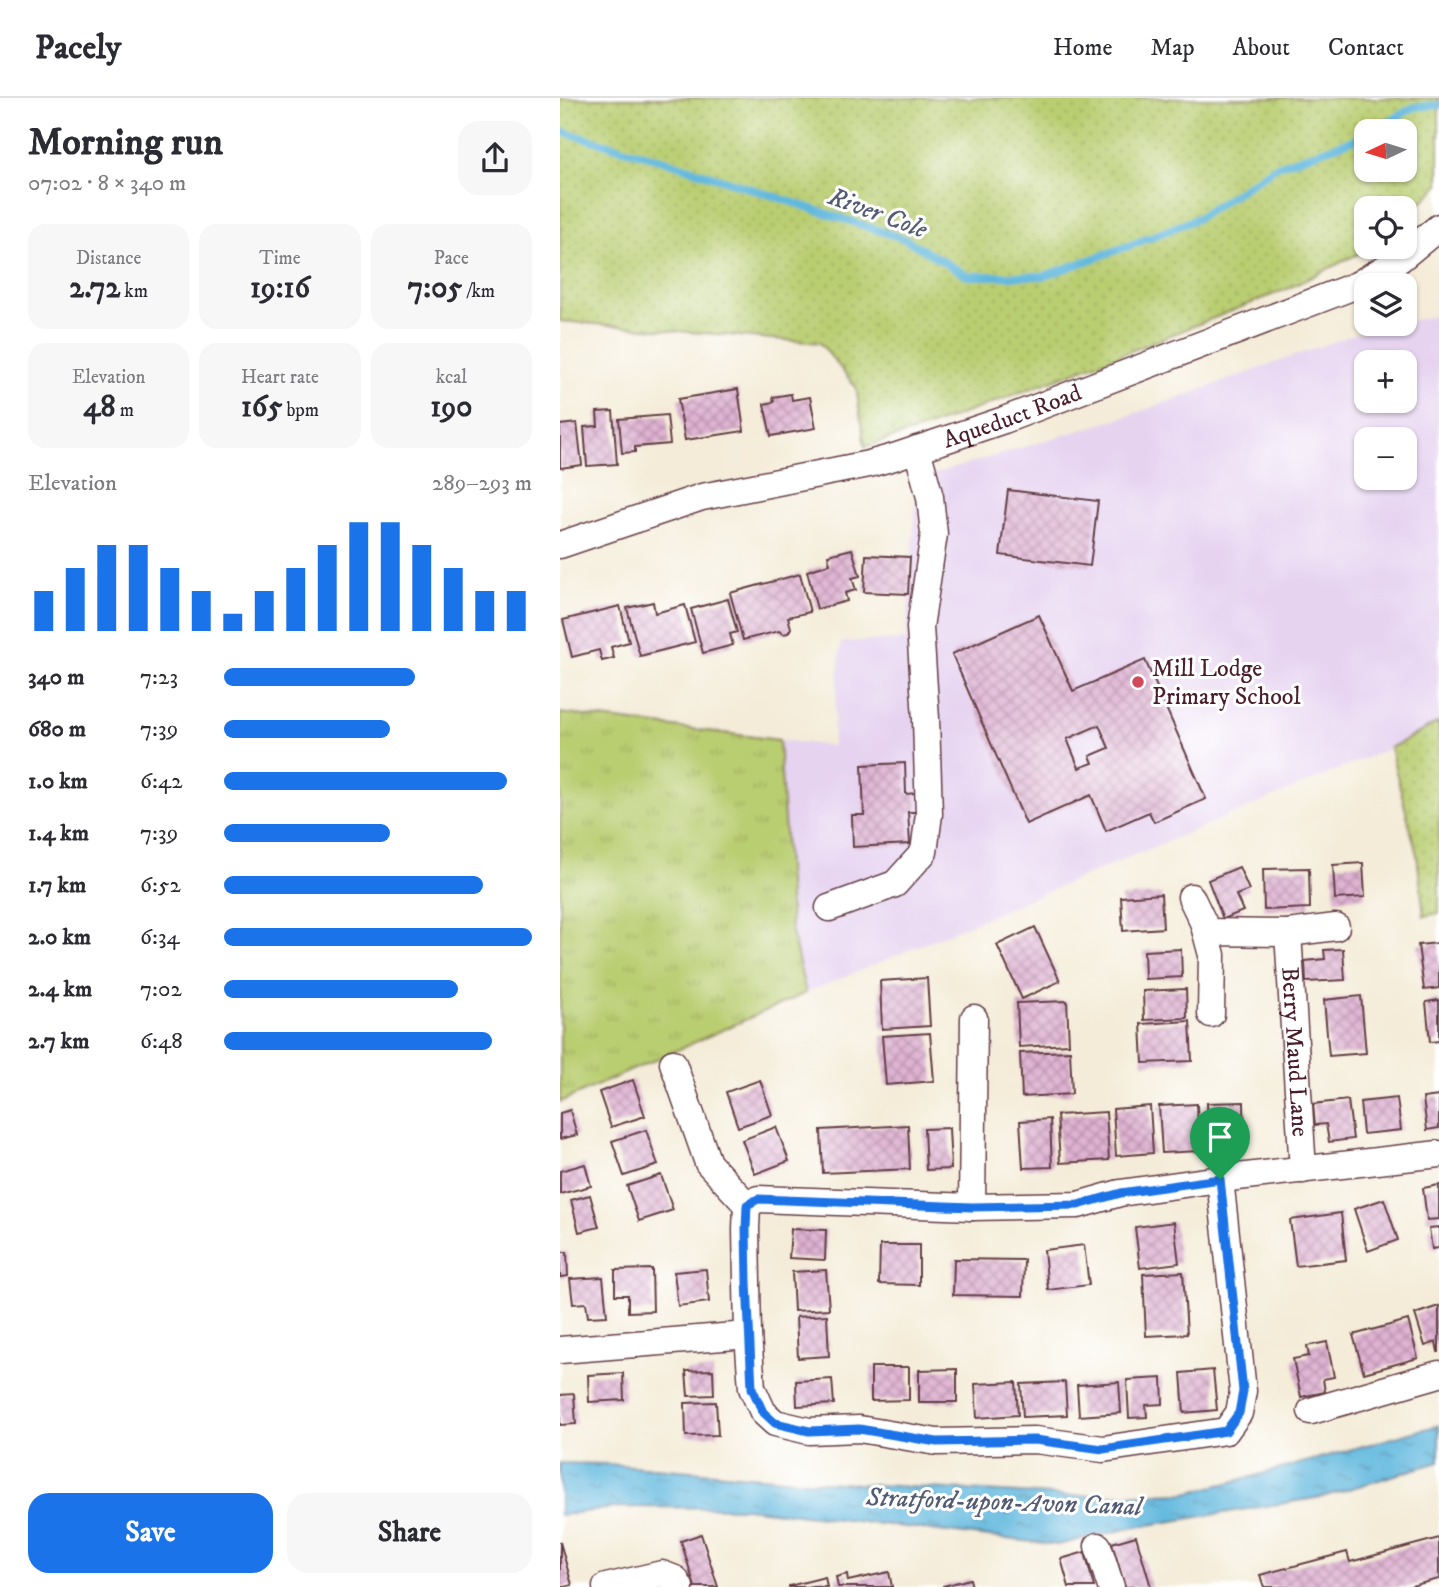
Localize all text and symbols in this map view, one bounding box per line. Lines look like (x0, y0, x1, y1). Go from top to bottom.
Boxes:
text: Pacely (35, 28, 121, 69)
text: Home (1053, 33, 1112, 63)
text: Map (1150, 33, 1195, 63)
text: About (1233, 33, 1290, 63)
text: Contact (1328, 33, 1404, 63)
text: Morning run (28, 119, 223, 167)
north arrow (1354, 119, 1418, 182)
map controls (1354, 119, 1417, 490)
button: share (458, 121, 532, 195)
text: 07:02 · 8 × 340 m (28, 169, 186, 198)
water label: River Cole (823, 180, 932, 247)
button: locate (1354, 196, 1417, 259)
text: Distance (76, 247, 141, 270)
text: Time (259, 247, 301, 270)
text: Pace (434, 247, 469, 270)
text: 2.72 (69, 270, 120, 307)
text: 19:16 (250, 270, 310, 307)
text: 7:05 (408, 270, 462, 307)
button: layers (1354, 273, 1417, 336)
text: km (120, 280, 148, 303)
text: /km (462, 280, 495, 303)
button: + (1354, 350, 1417, 413)
text: Elevation (72, 366, 145, 389)
text: Heart rate (241, 366, 319, 389)
text: kcal (436, 366, 467, 389)
street label: Aqueduct Road (939, 378, 1086, 455)
text: 48 (83, 389, 116, 426)
text: 165 (241, 389, 282, 426)
text: 190 (430, 389, 472, 426)
text: m (116, 399, 134, 422)
text: bpm (282, 399, 319, 422)
button: − (1354, 427, 1417, 490)
text: Elevation (28, 469, 117, 498)
text: 289–293 m (432, 469, 532, 498)
place label: Mill Lodge Primary School (1152, 654, 1301, 712)
text: 340 m (28, 663, 84, 692)
text: 7:23 (140, 663, 178, 692)
marker: Mill Lodge Primary School (1130, 674, 1146, 690)
text: 680 m (28, 715, 86, 744)
text: 7:39 (140, 715, 178, 744)
text: 1.0 km (28, 767, 88, 796)
text: 6:42 (140, 767, 183, 796)
text: 1.4 km (28, 819, 89, 848)
text: 7:39 (140, 819, 178, 848)
text: 1.7 km (28, 871, 86, 900)
text: 6:52 (140, 871, 181, 900)
text: 2.0 km (28, 923, 91, 952)
text: 6:34 (140, 923, 180, 952)
street label: Berry Maud Lane (1274, 966, 1315, 1138)
text: 2.4 km (28, 975, 92, 1004)
text: 7:02 (140, 975, 182, 1004)
text: 2.7 km (28, 1027, 89, 1056)
text: 6:48 (140, 1027, 183, 1056)
pin (1190, 1107, 1250, 1179)
icon: arrive (1201, 1118, 1239, 1156)
water label: Stratford-upon-Avon Canal (864, 1481, 1146, 1524)
button: Save (28, 1493, 273, 1573)
button: Share (287, 1493, 532, 1573)

